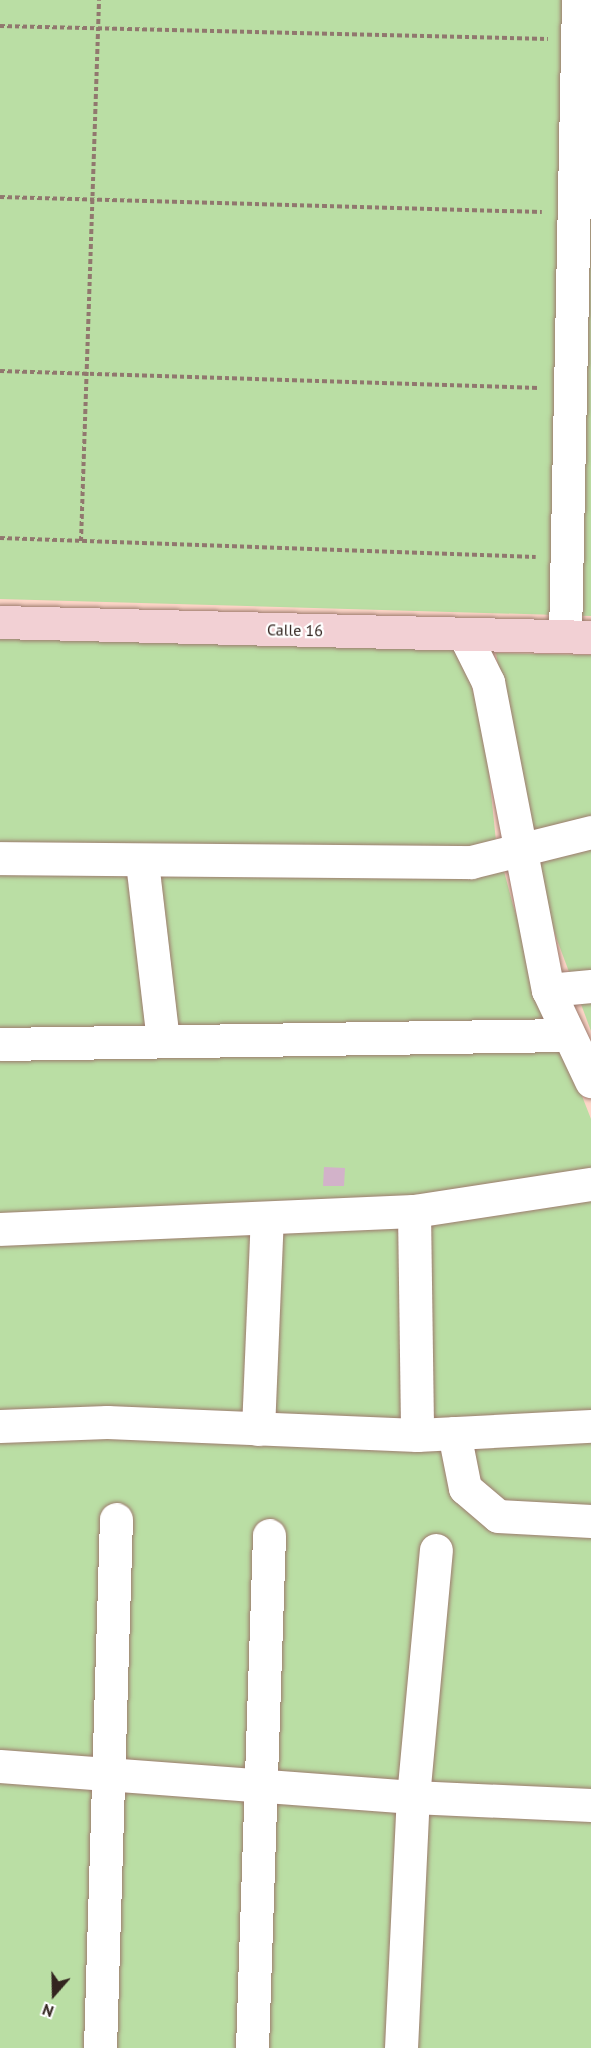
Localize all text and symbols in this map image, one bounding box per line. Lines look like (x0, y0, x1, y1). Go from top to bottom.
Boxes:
street label: Calle 16 (267, 620, 323, 640)
north arrow (24, 1964, 84, 2024)
text: N (39, 2000, 56, 2022)

